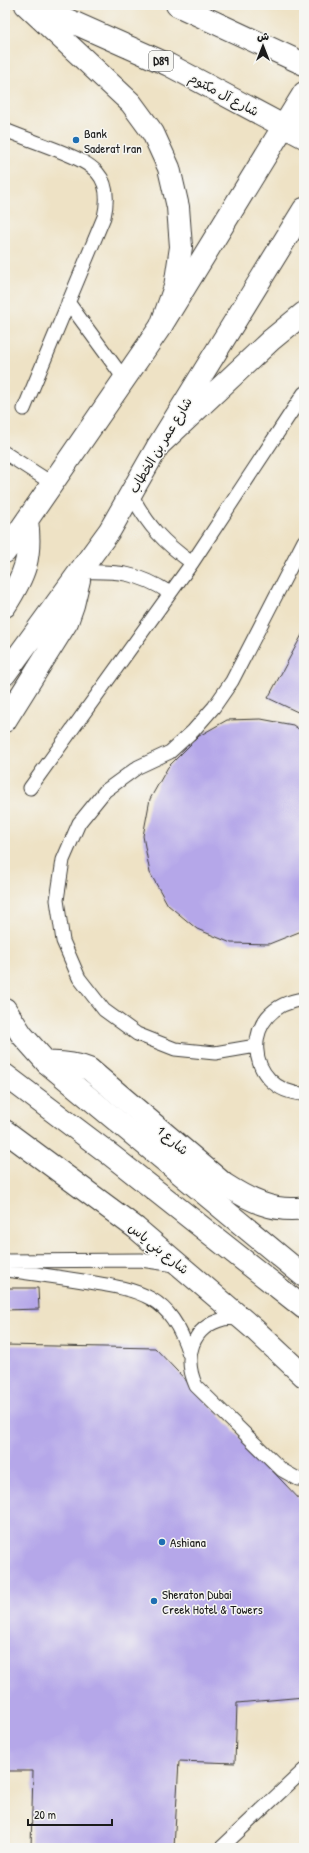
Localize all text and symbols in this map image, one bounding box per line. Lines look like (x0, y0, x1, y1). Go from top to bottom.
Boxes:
north arrow (243, 26, 283, 66)
text: ش (257, 29, 269, 43)
road number: D89 (149, 51, 173, 71)
street label: شارع آل مكتوم (185, 68, 262, 122)
place label: Bank Saderat Iran (84, 124, 142, 157)
marker: Bank Saderat Iran (71, 135, 81, 145)
street label: شارع عمر بن الخطاب (124, 394, 197, 497)
street label: شارع 1 (153, 1121, 192, 1159)
street label: شارع بني ياس (123, 1218, 193, 1280)
place label: Ashiana (170, 1533, 206, 1551)
marker: Ashiana (157, 1537, 167, 1547)
place label: Sheraton Dubai Creek Hotel & Towers (162, 1585, 263, 1618)
marker: Sheraton Dubai Creek Hotel & Towers (149, 1596, 159, 1606)
scale bar (28, 1801, 112, 1827)
text: 20 m (34, 1806, 56, 1823)

